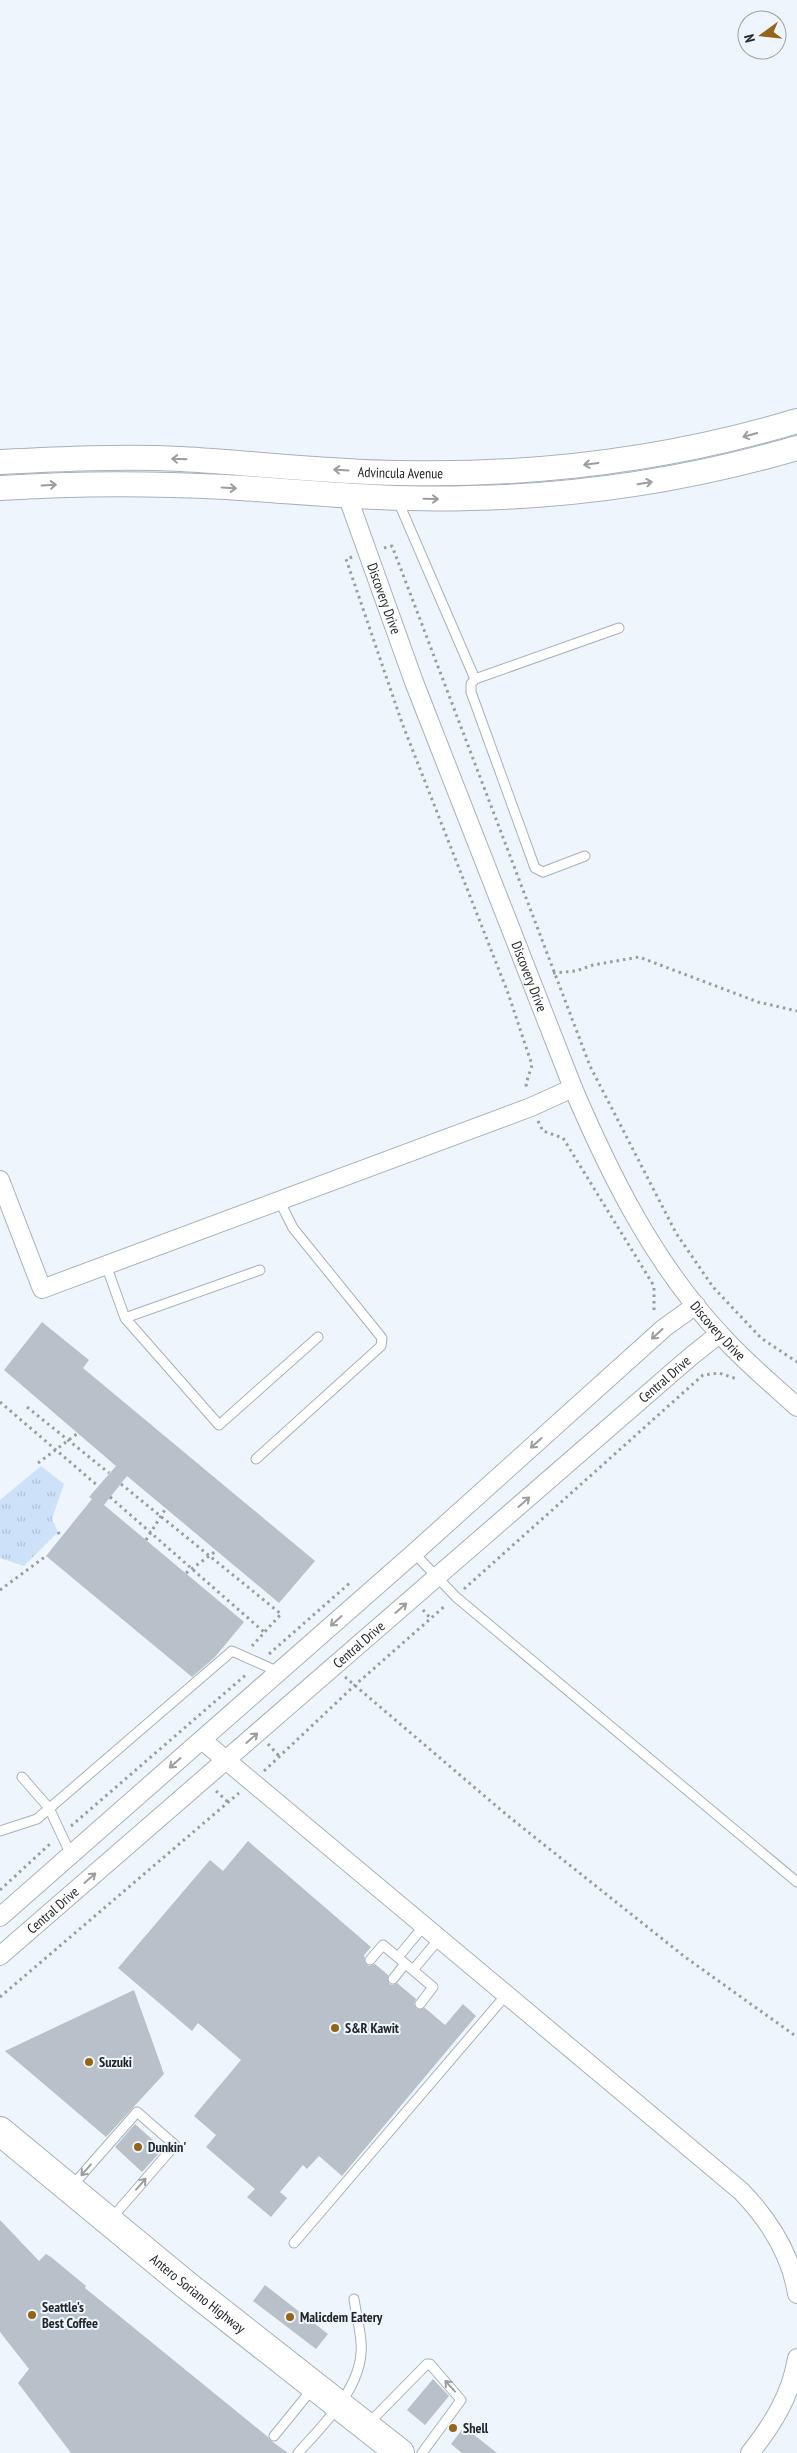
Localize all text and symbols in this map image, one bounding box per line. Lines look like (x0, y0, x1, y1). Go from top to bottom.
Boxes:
north arrow (737, 10, 787, 60)
text: N (740, 32, 759, 44)
one-way arrow (743, 430, 759, 440)
one-way arrow (171, 455, 187, 464)
one-way arrow (583, 459, 599, 469)
street label: Advincula Avenue (357, 463, 443, 482)
one-way arrow (333, 465, 349, 475)
one-way arrow (637, 477, 653, 487)
one-way arrow (40, 480, 56, 489)
one-way arrow (220, 483, 236, 492)
one-way arrow (423, 494, 439, 503)
street label: Discovery Drive (363, 561, 405, 637)
street label: Discovery Drive (507, 939, 551, 1015)
street label: Discovery Drive (686, 1297, 750, 1365)
one-way arrow (650, 1329, 663, 1340)
street label: Central Drive (635, 1352, 694, 1407)
one-way arrow (530, 1437, 543, 1449)
one-way arrow (518, 1496, 531, 1508)
one-way arrow (394, 1602, 407, 1613)
one-way arrow (330, 1615, 343, 1627)
street label: Central Drive (329, 1617, 389, 1672)
one-way arrow (246, 1732, 259, 1744)
one-way arrow (169, 1757, 182, 1769)
one-way arrow (83, 1873, 96, 1884)
street label: Central Drive (23, 1883, 83, 1938)
place label: S&R Kawit (345, 2019, 399, 2037)
marker: S&R Kawit (329, 2022, 341, 2034)
place label: Suzuki (99, 2053, 132, 2071)
marker: Suzuki (83, 2056, 95, 2068)
place label: Dunkin' (148, 2138, 186, 2156)
marker: Dunkin' (132, 2141, 144, 2153)
one-way arrow (80, 2164, 91, 2177)
one-way arrow (135, 2178, 147, 2191)
street label: Antero Soriano Highway (147, 2250, 250, 2337)
place label: Seattle's Best Coffee (42, 2298, 98, 2332)
place label: Malicdem Eatery (300, 2308, 383, 2326)
marker: Seattle's Best Coffee (26, 2309, 38, 2321)
marker: Malicdem Eatery (284, 2311, 296, 2323)
one-way arrow (444, 2379, 456, 2392)
place label: Shell (463, 2419, 489, 2437)
marker: Shell (447, 2422, 459, 2434)

